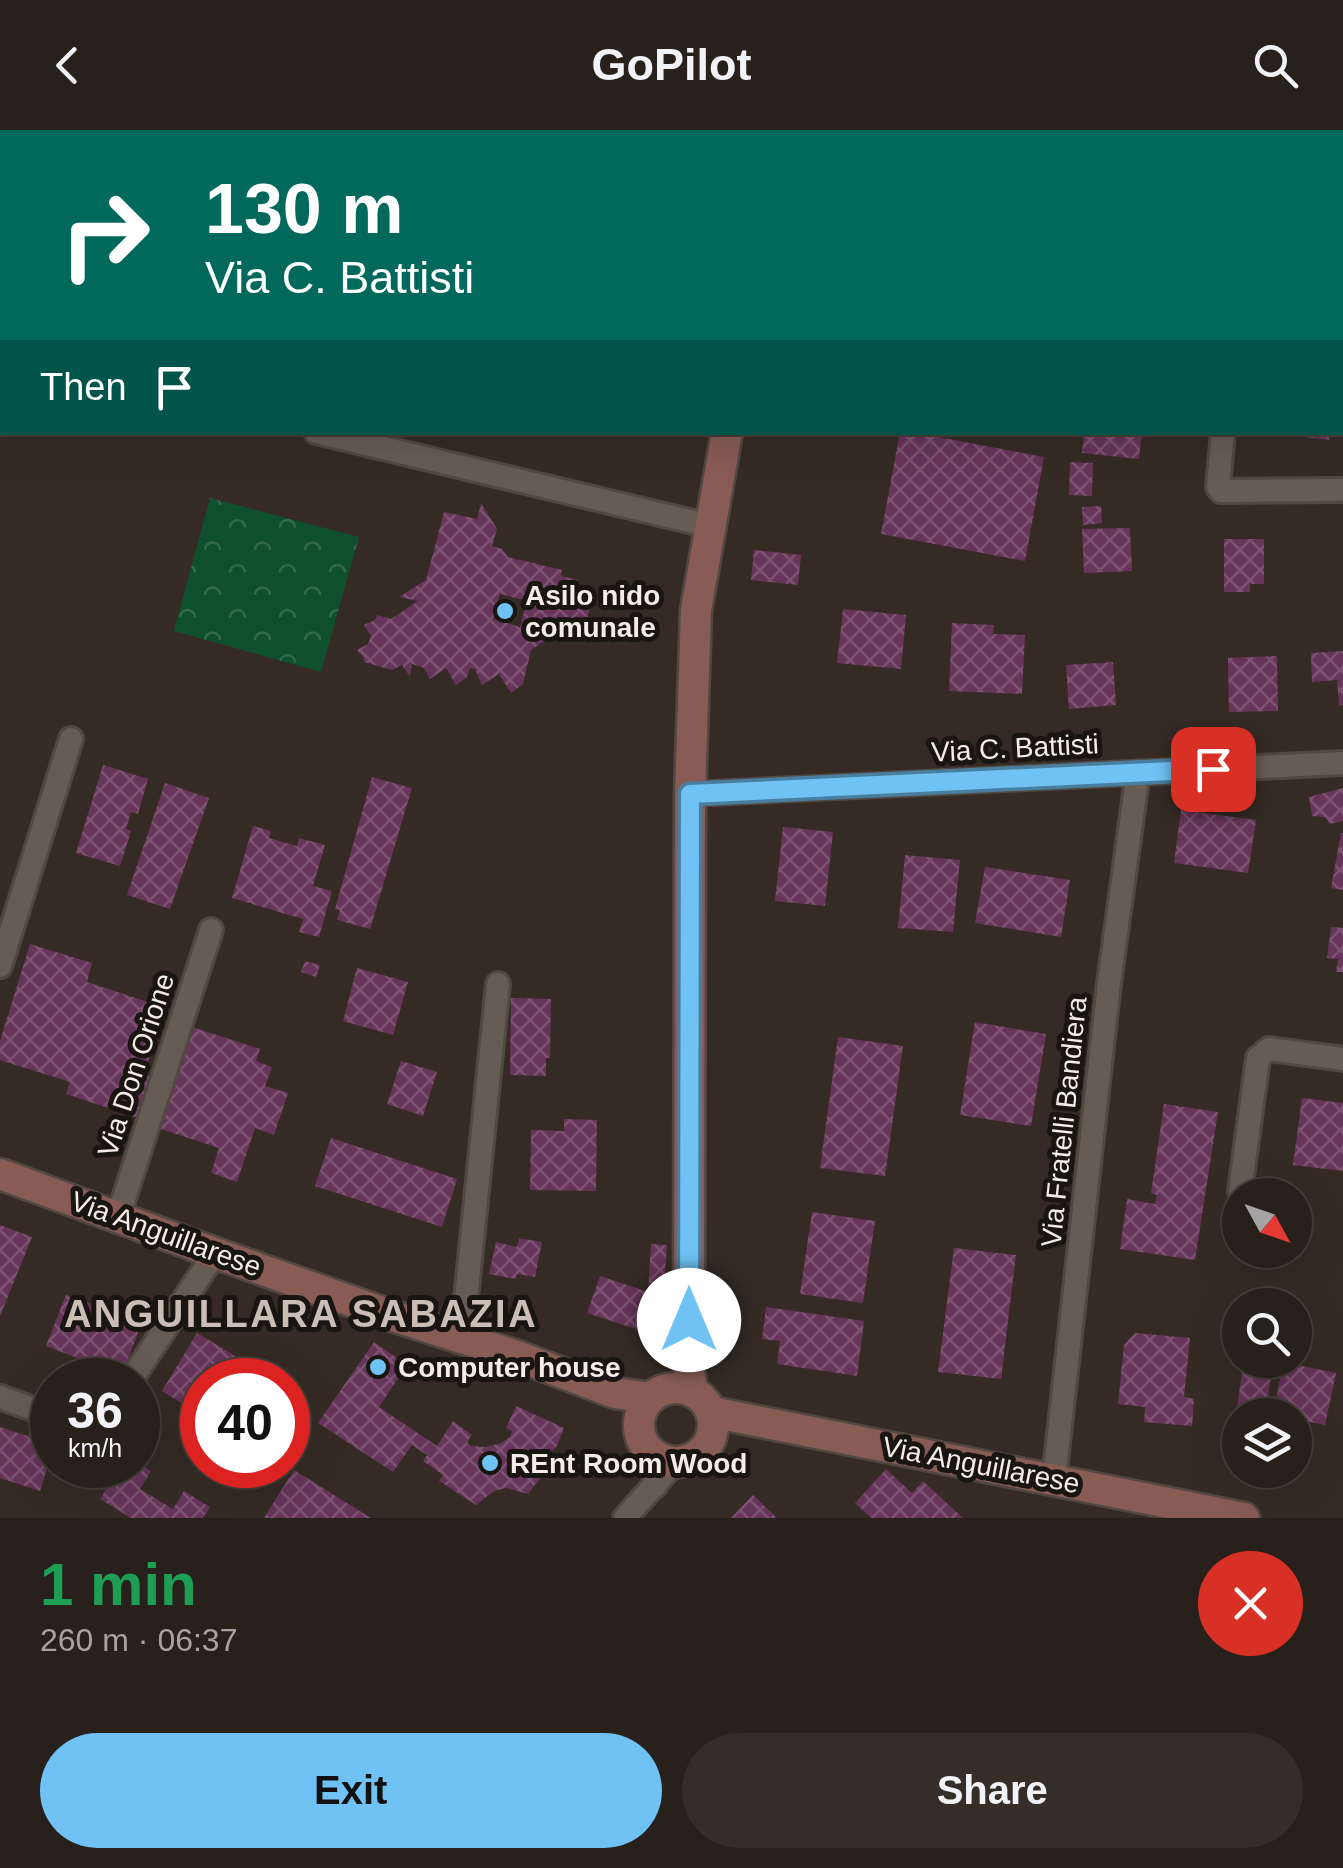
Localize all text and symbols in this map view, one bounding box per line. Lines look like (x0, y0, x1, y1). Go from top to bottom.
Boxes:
icon: back (40, 38, 95, 93)
icon: search (1248, 38, 1303, 93)
text: GoPilot (592, 39, 751, 90)
icon: right (40, 170, 170, 300)
text: 130 m (205, 170, 403, 248)
text: Via C. Battisti (205, 252, 474, 303)
icon: arrive (147, 360, 202, 415)
text: Then (40, 366, 127, 408)
place label: Asilo nido comunale (525, 580, 660, 643)
marker: Asilo nido comunale (494, 600, 516, 622)
pin (1171, 727, 1256, 812)
street label: Via C. Battisti (931, 728, 1099, 768)
icon: arrive (1186, 742, 1241, 797)
street label: Via Don Orione (92, 969, 180, 1161)
street label: Via Fratelli Bandiera (1035, 995, 1093, 1249)
north arrow (1222, 1178, 1312, 1268)
map controls (1222, 1178, 1312, 1488)
street label: Via Anguillarese (67, 1185, 265, 1283)
position arrow (637, 1268, 741, 1372)
button: search (1222, 1288, 1312, 1378)
district label: ANGUILLARA SABAZIA (64, 1293, 538, 1335)
place label: Computer house (398, 1352, 620, 1383)
marker: Computer house (367, 1356, 389, 1378)
speed limit sign: 40 (180, 1358, 310, 1488)
text: 36 (67, 1383, 123, 1439)
button: layers (1222, 1398, 1312, 1488)
street label: Via Anguillarese (880, 1431, 1082, 1499)
text: km/h (68, 1434, 122, 1462)
place label: REnt Room Wood (510, 1448, 747, 1479)
marker: REnt Room Wood (479, 1452, 501, 1474)
text: 1 min (40, 1551, 197, 1618)
button: close (1198, 1551, 1303, 1656)
text: 260 m · 06:37 (40, 1622, 237, 1658)
button: Exit (40, 1733, 662, 1848)
button: Share (682, 1733, 1303, 1848)

